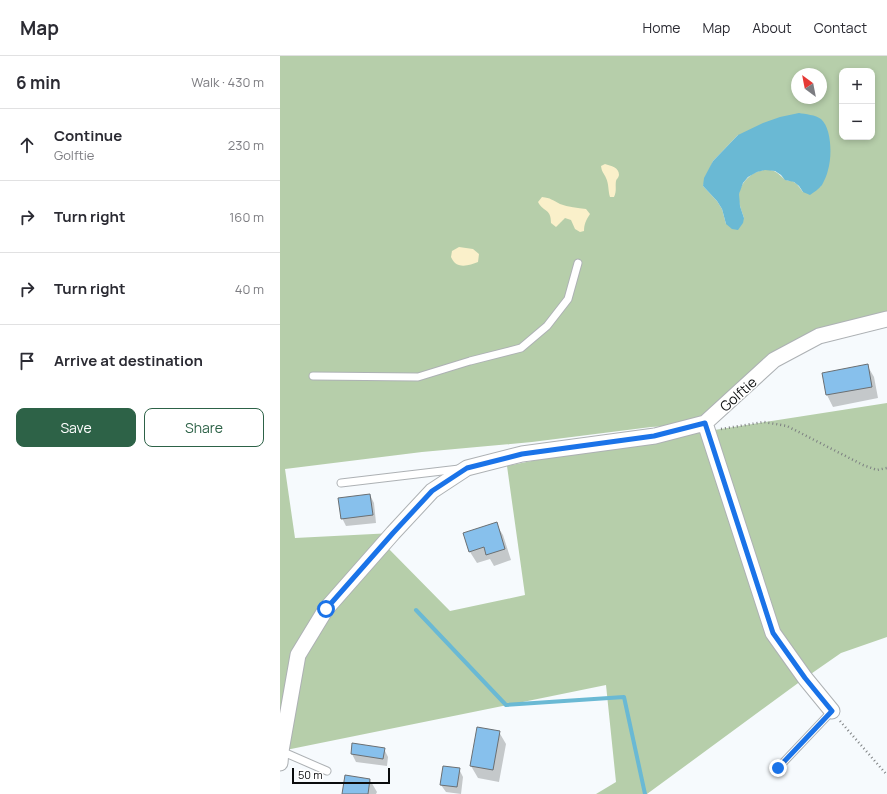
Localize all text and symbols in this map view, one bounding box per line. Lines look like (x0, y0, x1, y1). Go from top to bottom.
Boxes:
text: Map (20, 15, 59, 41)
text: Home (643, 18, 680, 37)
text: Map (702, 18, 730, 37)
text: About (752, 18, 792, 37)
text: Contact (814, 18, 867, 37)
north arrow (791, 68, 827, 104)
map controls (839, 68, 875, 140)
button: + (839, 68, 875, 104)
text: 6 min (16, 71, 61, 94)
text: Walk · 430 m (191, 73, 264, 91)
button: − (839, 104, 875, 140)
text: Continue (54, 125, 122, 146)
icon: ahead (16, 134, 38, 156)
text: 230 m (228, 136, 264, 154)
text: Golftie (54, 146, 94, 164)
icon: right (16, 206, 38, 228)
text: Turn right (54, 206, 125, 227)
text: 160 m (229, 208, 264, 226)
icon: right (16, 278, 38, 300)
text: Turn right (54, 278, 125, 299)
text: 40 m (235, 280, 264, 298)
icon: arrive (16, 350, 38, 372)
text: Arrive at destination (54, 350, 203, 371)
street label: Golftie (715, 372, 761, 416)
button: Save (16, 408, 136, 447)
button: Share (144, 408, 264, 447)
route start (317, 600, 335, 618)
route end (769, 759, 787, 777)
scale bar (292, 766, 390, 785)
text: 50 m (298, 767, 323, 782)

